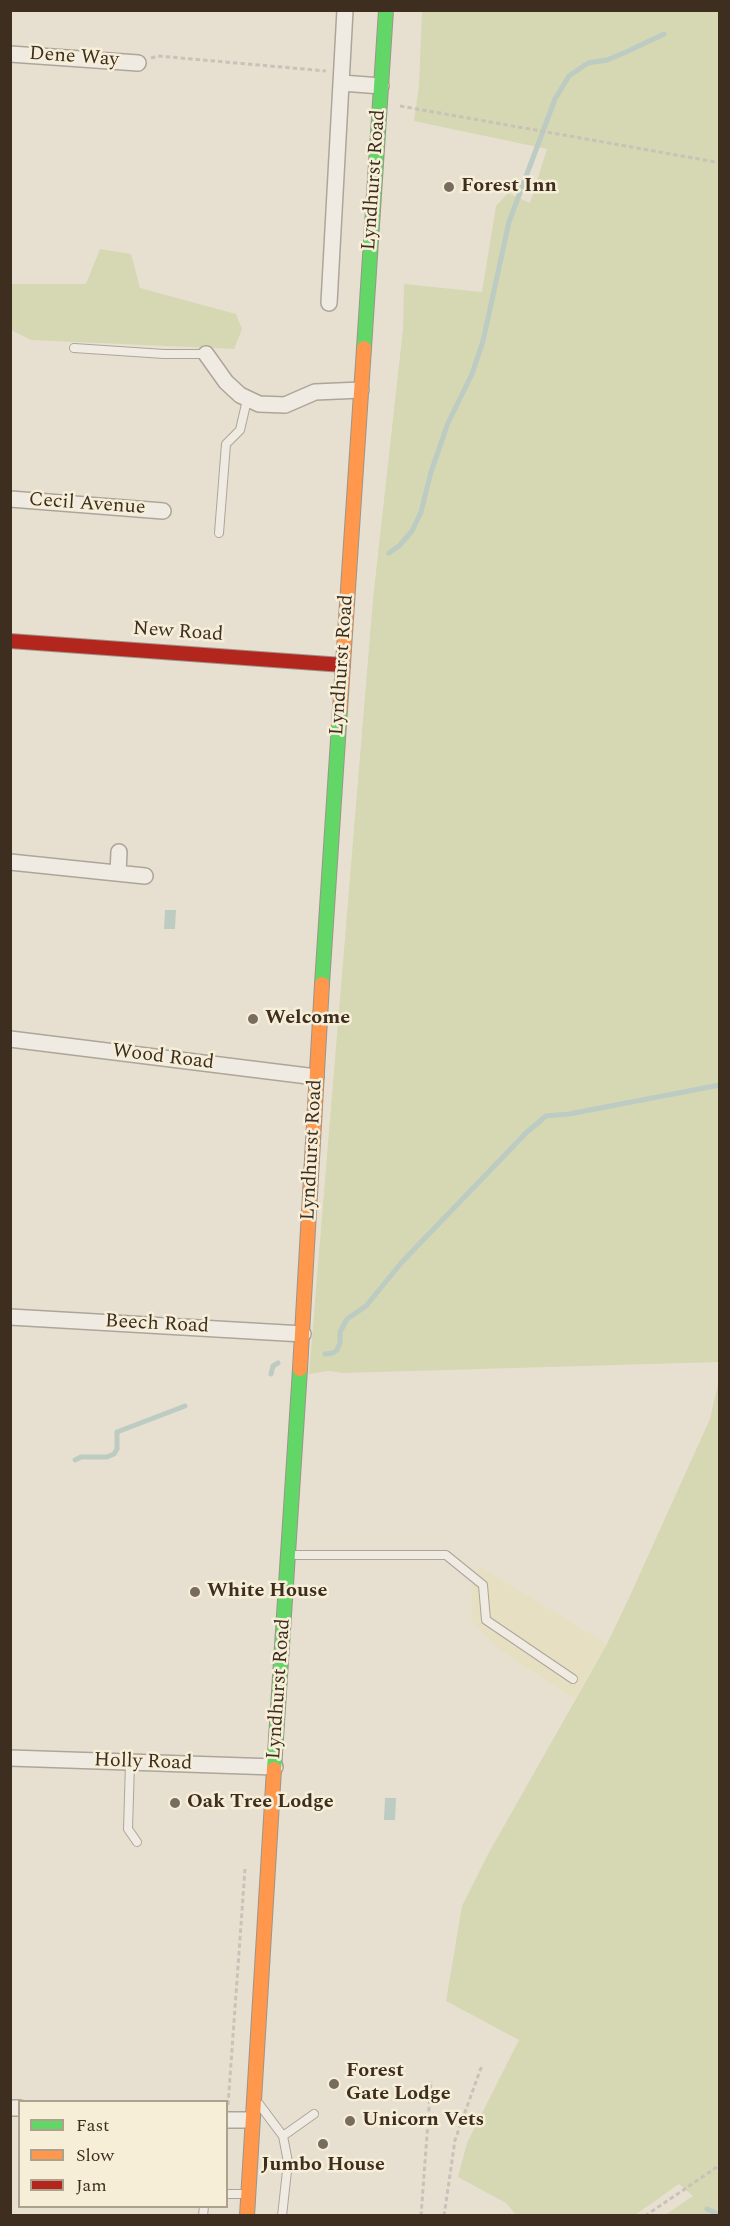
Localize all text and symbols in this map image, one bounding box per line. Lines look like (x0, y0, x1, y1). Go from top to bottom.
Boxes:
street label: Dene Way (28, 43, 120, 73)
street label: Lyndhurst Road (358, 109, 392, 251)
place label: Forest Inn (461, 175, 557, 199)
marker: Forest Inn (442, 180, 456, 194)
street label: Cecil Avenue (28, 489, 146, 521)
street label: Lyndhurst Road (326, 594, 360, 736)
street label: New Road (132, 618, 224, 648)
place label: Welcome (265, 1007, 350, 1031)
marker: Welcome (246, 1012, 260, 1026)
street label: Wood Road (111, 1040, 215, 1076)
street label: Lyndhurst Road (297, 1079, 329, 1221)
street label: Beech Road (104, 1310, 210, 1340)
place label: White House (207, 1580, 327, 1604)
marker: White House (188, 1585, 202, 1599)
street label: Lyndhurst Road (263, 1618, 297, 1760)
street label: Holly Road (93, 1749, 193, 1777)
place label: Oak Tree Lodge (187, 1791, 334, 1815)
marker: Oak Tree Lodge (168, 1796, 182, 1810)
place label: Forest Gate Lodge (346, 2060, 451, 2107)
marker: Forest Gate Lodge (327, 2077, 341, 2091)
legend (18, 2100, 228, 2208)
place label: Unicorn Vets (362, 2109, 484, 2133)
text: Fast (76, 2112, 109, 2139)
marker: Unicorn Vets (343, 2114, 357, 2128)
marker: Jumbo House (316, 2137, 330, 2151)
text: Slow (76, 2142, 114, 2169)
place label: Jumbo House (261, 2154, 385, 2178)
text: Jam (76, 2172, 107, 2199)

